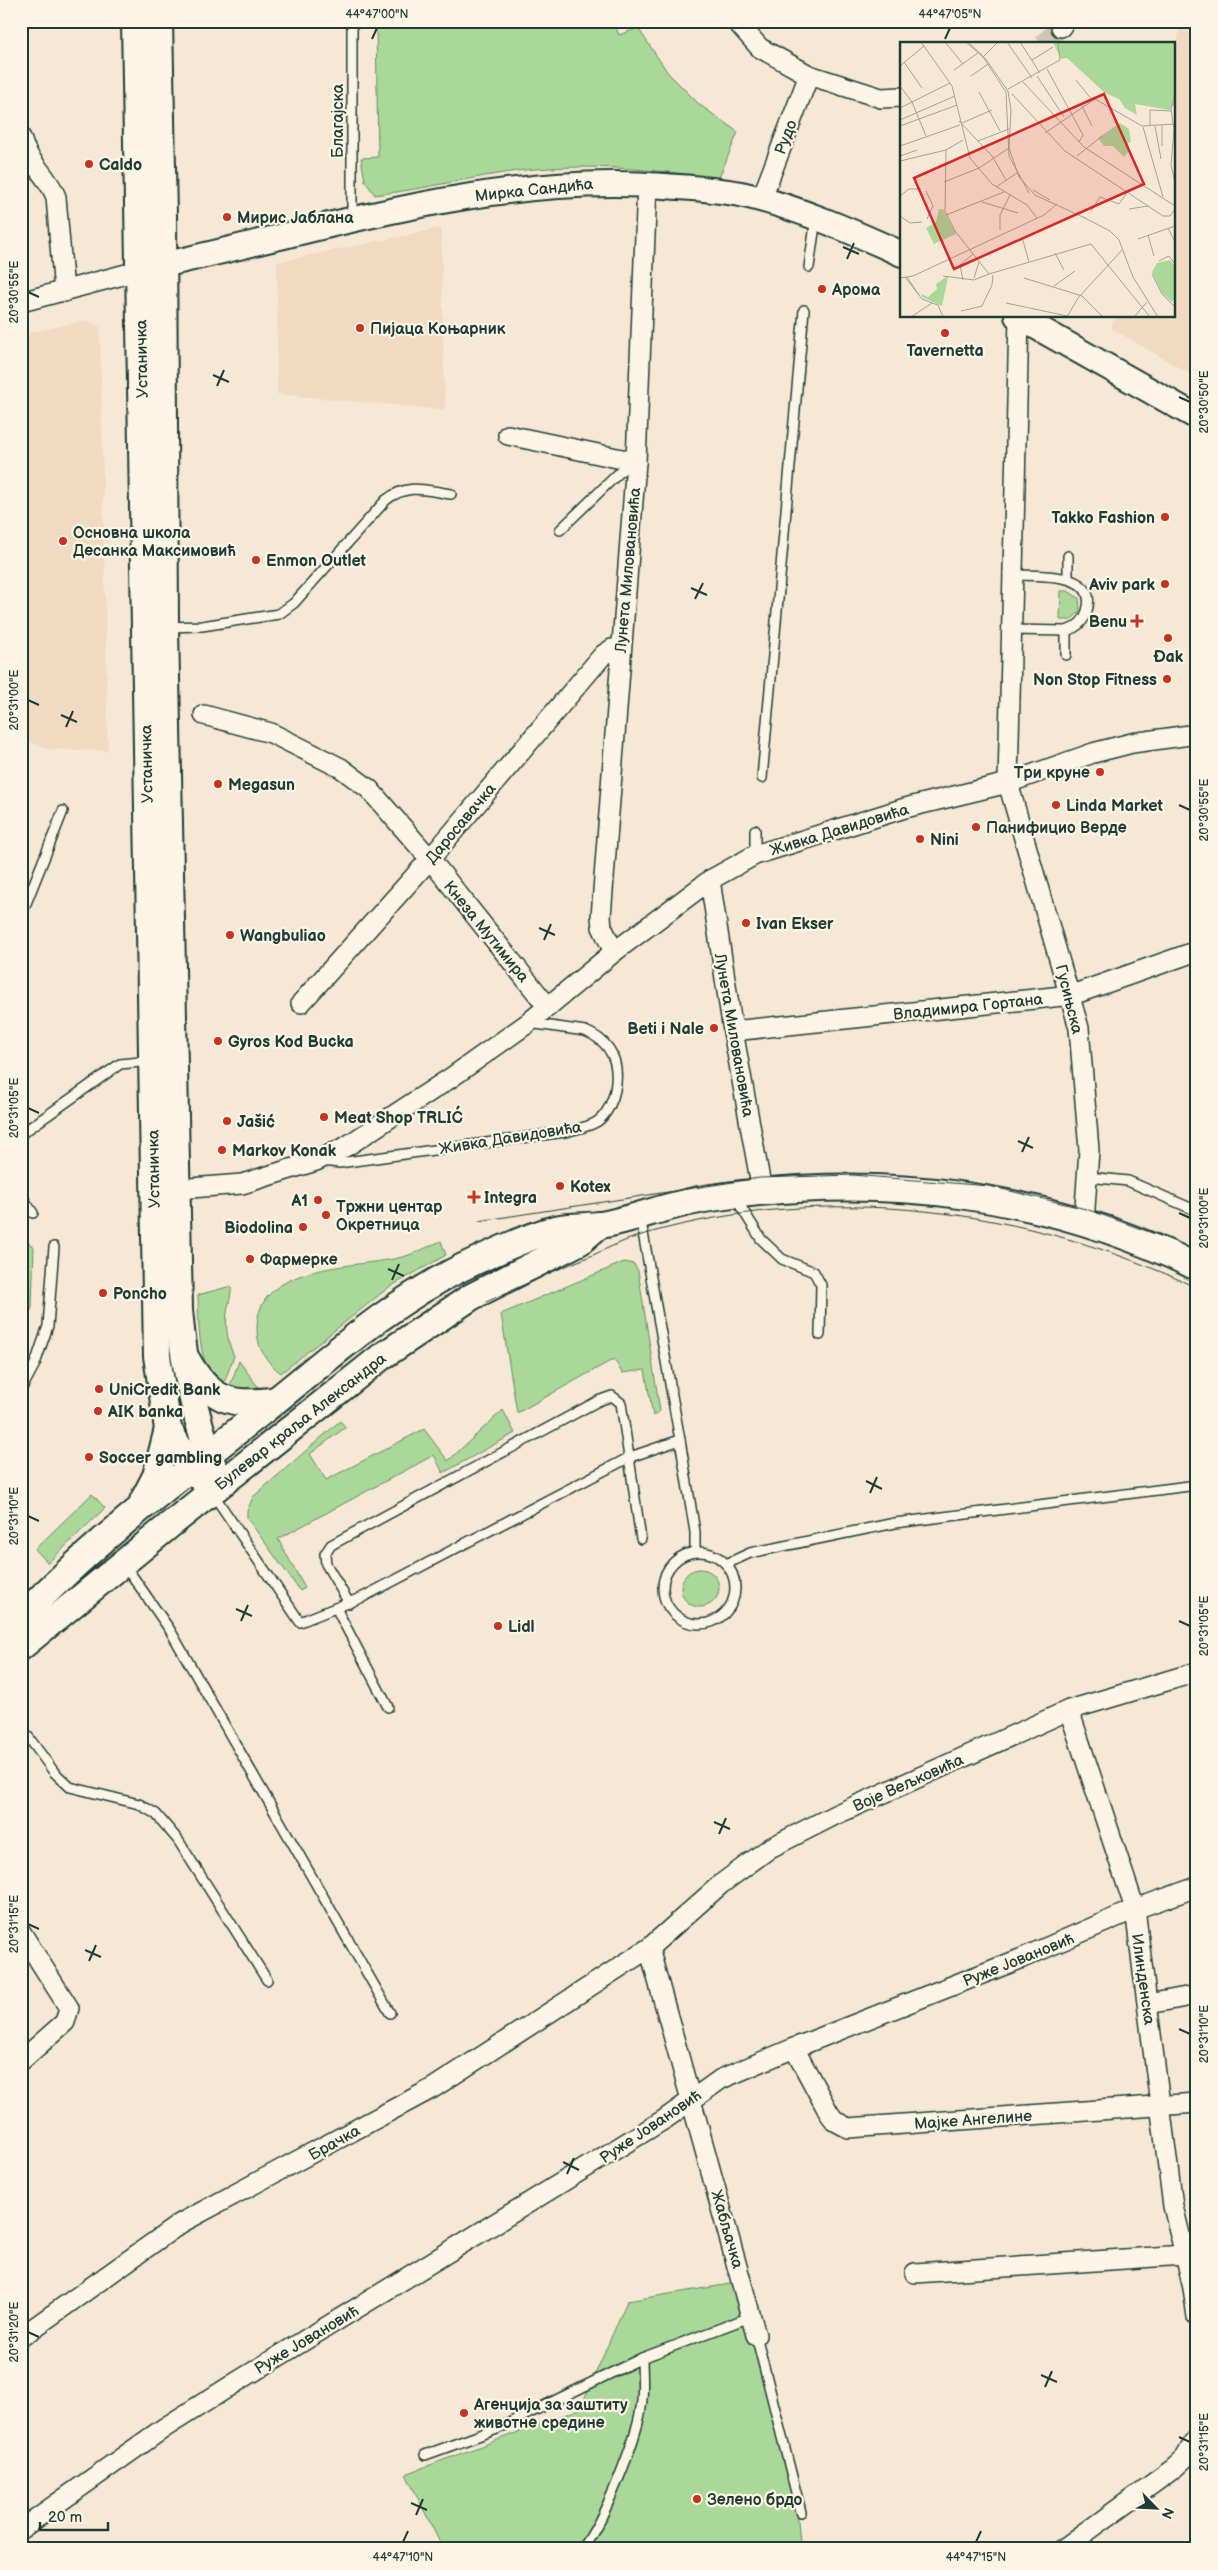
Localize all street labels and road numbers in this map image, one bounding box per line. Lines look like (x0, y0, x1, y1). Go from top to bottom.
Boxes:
street label: Благајска (329, 83, 348, 158)
street label: Рудо (771, 118, 802, 158)
street label: Мирка Сандића (474, 175, 595, 206)
street label: Устаничка (132, 319, 153, 399)
street label: Лунета Миловановића (612, 486, 645, 655)
street label: Устаничка (137, 724, 158, 804)
street label: Даросавачка (422, 779, 501, 868)
street label: Живка Давидовића (768, 800, 912, 861)
street label: Кнеза Мутимира (439, 877, 533, 987)
street label: Лунета Миловановића (710, 951, 757, 1119)
street label: Гусињска (1051, 963, 1086, 1037)
street label: Владимира Гортана (892, 990, 1045, 1025)
street label: Живка Давидовића (438, 1118, 583, 1159)
street label: Устаничка (144, 1129, 165, 1209)
street label: Булевар краља Александра (212, 1349, 391, 1495)
street label: Воје Вељковића (850, 1750, 967, 1816)
street label: Руже Јовановић (960, 1929, 1077, 1991)
street label: Илинденска (1127, 1932, 1158, 2027)
street label: Руже Јовановић (597, 2086, 705, 2168)
street label: Мајке Ангелине (913, 2107, 1033, 2134)
street label: Брачка (306, 2121, 364, 2165)
street label: Жабљачка (706, 2188, 747, 2271)
street label: Руже Јовановић (251, 2302, 362, 2379)

